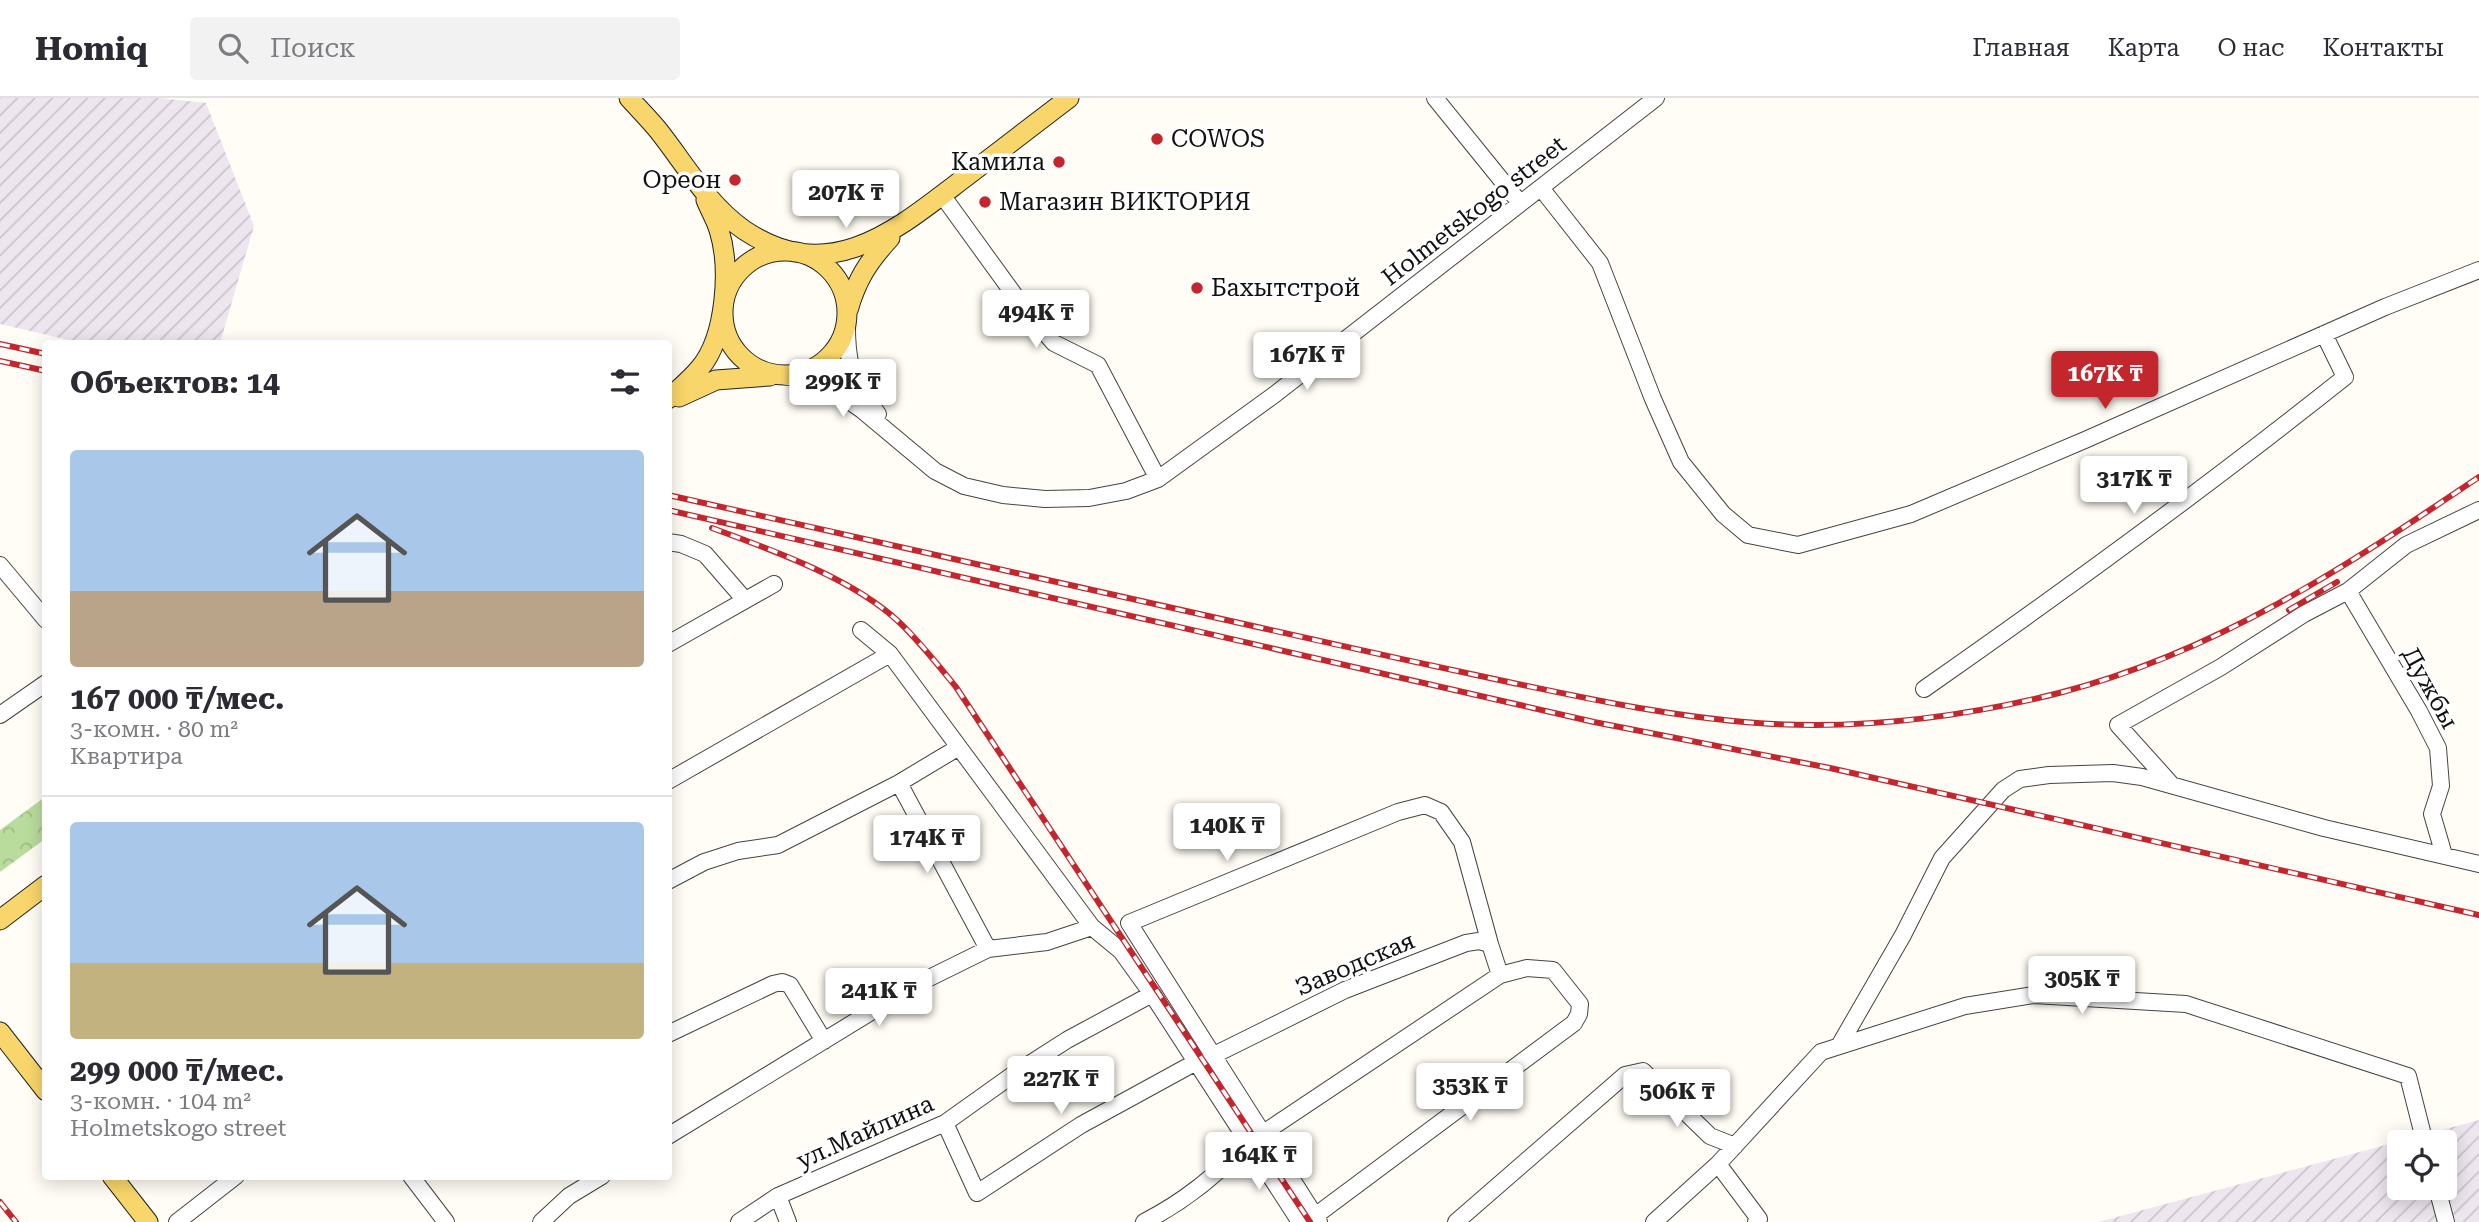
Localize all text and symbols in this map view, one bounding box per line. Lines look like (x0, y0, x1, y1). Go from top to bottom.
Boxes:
search box (190, 17, 680, 80)
text: Homiq (35, 29, 148, 68)
icon: search (214, 29, 252, 67)
text: Поиск (270, 33, 356, 63)
text: Главная (1972, 34, 2070, 62)
text: Карта (2108, 34, 2179, 62)
text: О нас (2217, 34, 2284, 62)
text: Контакты (2322, 34, 2444, 62)
place label: COWOS (1171, 125, 1265, 153)
street label: Holmetskogo street (1376, 130, 1572, 292)
marker: COWOS (1149, 131, 1165, 147)
place label: Камила (951, 148, 1045, 176)
marker: Камила (1051, 154, 1067, 170)
place label: Ореон (643, 166, 721, 194)
pin: 207K ₸ (789, 170, 903, 230)
marker: Ореон (727, 172, 743, 188)
text: 207K ₸ (808, 179, 884, 206)
place label: Магазин ВИКТОРИЯ (999, 188, 1251, 216)
marker: Магазин ВИКТОРИЯ (977, 194, 993, 210)
place label: Бахытстрой (1211, 274, 1360, 302)
marker: Бахытстрой (1189, 280, 1205, 296)
pin: 494K ₸ (979, 290, 1093, 350)
text: 494K ₸ (998, 299, 1074, 326)
pin: 167K ₸ (1250, 332, 1364, 392)
text: 167K ₸ (1269, 341, 1345, 368)
pin: 167K ₸ (2048, 352, 2162, 411)
pin: 299K ₸ (786, 360, 900, 419)
text: 167K ₸ (2067, 360, 2143, 387)
icon: filters (606, 363, 644, 401)
text: Объектов: 14 (70, 365, 280, 400)
text: 299K ₸ (805, 368, 881, 395)
pin: 317K ₸ (2077, 456, 2191, 516)
text: 317K ₸ (2096, 465, 2172, 492)
icon: home (294, 495, 420, 621)
street label: Дужбы (2396, 642, 2464, 734)
text: 167 000 ₸/мес. (70, 681, 284, 716)
text: 3-комн. · 80 m² (70, 716, 238, 743)
text: Квартира (70, 743, 183, 770)
pin: 140K ₸ (1170, 804, 1284, 863)
text: 140K ₸ (1189, 812, 1265, 839)
pin: 174K ₸ (870, 816, 984, 875)
text: 174K ₸ (889, 824, 965, 851)
icon: home (294, 867, 420, 993)
street label: Заводская (1291, 926, 1419, 1002)
pin: 305K ₸ (2025, 956, 2139, 1016)
text: 305K ₸ (2044, 965, 2120, 992)
pin: 241K ₸ (822, 968, 936, 1028)
text: 241K ₸ (841, 977, 917, 1004)
text: 299 000 ₸/мес. (70, 1053, 284, 1088)
pin: 227K ₸ (1004, 1056, 1118, 1116)
pin: 353K ₸ (1413, 1063, 1527, 1123)
text: 227K ₸ (1023, 1065, 1099, 1092)
pin: 506K ₸ (1620, 1070, 1734, 1129)
text: 353K ₸ (1432, 1072, 1508, 1099)
text: 506K ₸ (1639, 1078, 1715, 1105)
text: 3-комн. · 104 m² (70, 1088, 251, 1115)
street label: ул.Майлина (792, 1089, 938, 1175)
text: Holmetskogo street (70, 1115, 286, 1142)
map controls (2387, 1130, 2457, 1200)
button: locate (2387, 1130, 2457, 1200)
pin: 164K ₸ (1202, 1132, 1316, 1192)
text: 164K ₸ (1221, 1141, 1297, 1168)

